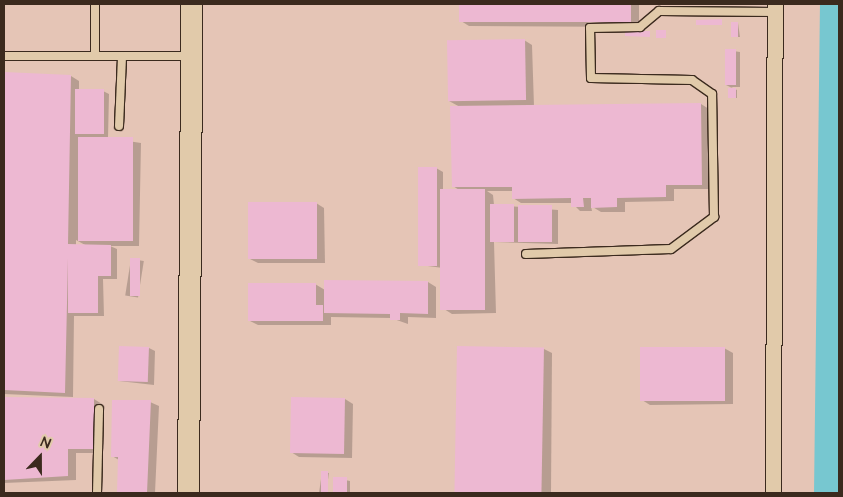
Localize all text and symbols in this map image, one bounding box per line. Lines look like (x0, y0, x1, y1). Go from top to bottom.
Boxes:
north arrow (15, 432, 65, 482)
text: N (38, 432, 53, 454)

